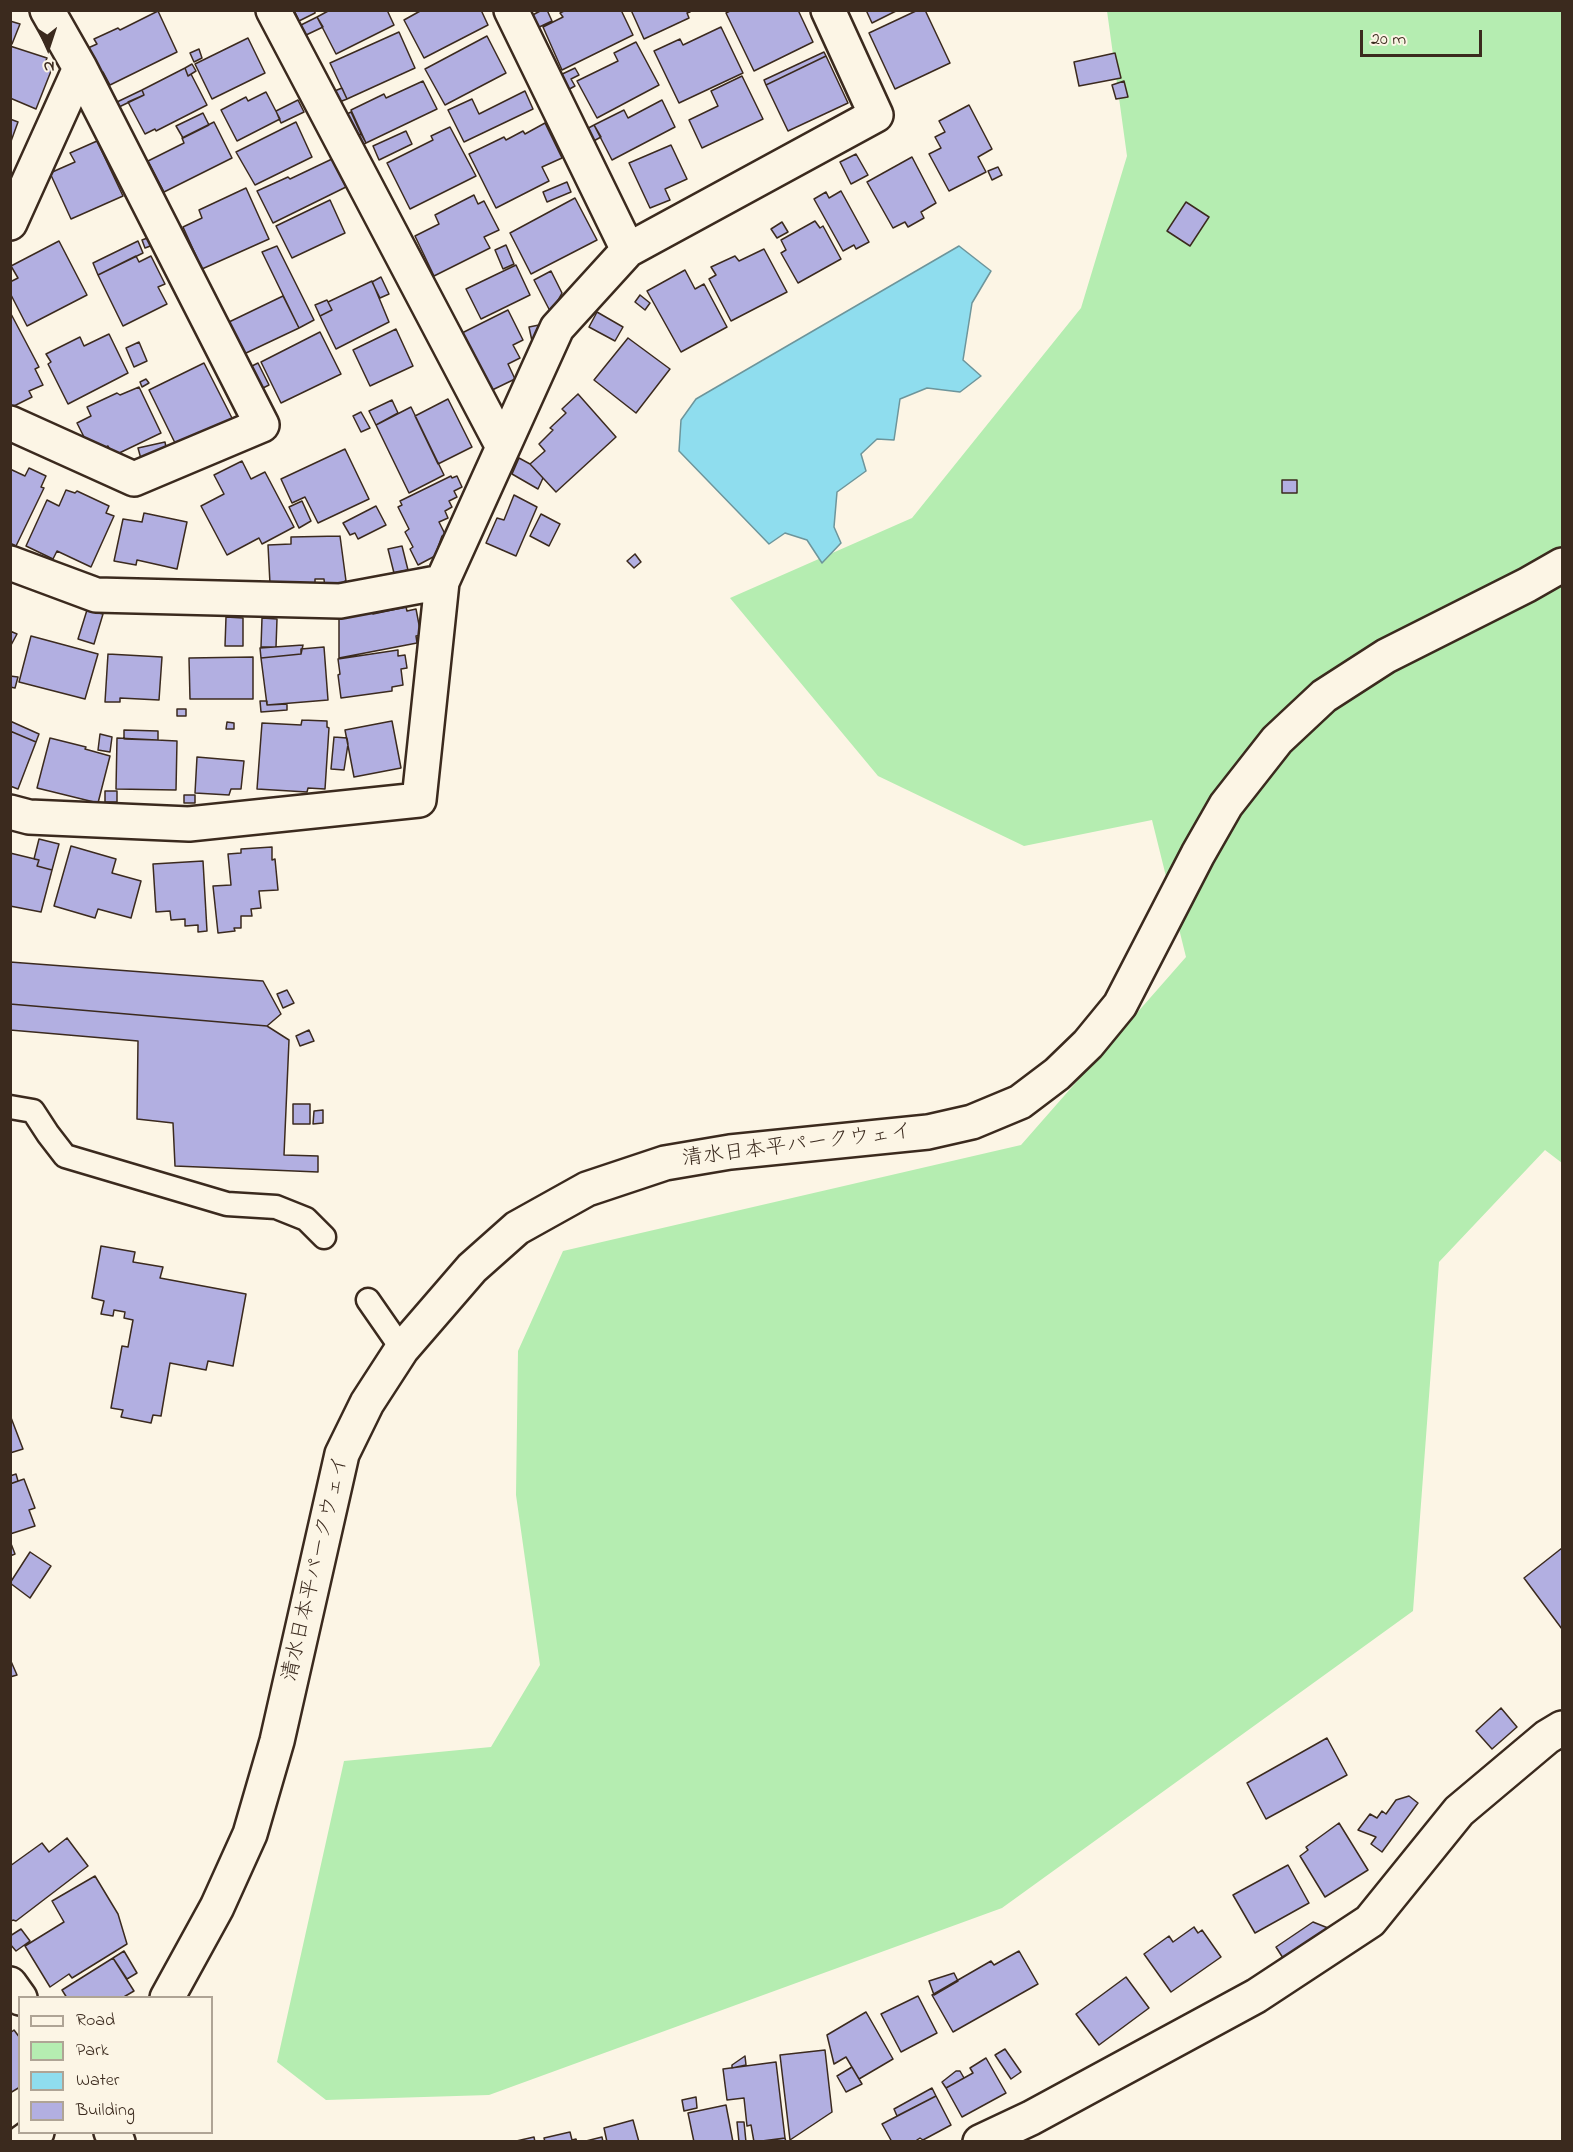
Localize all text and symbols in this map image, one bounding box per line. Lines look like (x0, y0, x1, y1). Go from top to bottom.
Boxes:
north arrow (18, 18, 78, 78)
scale bar (1363, 18, 1484, 56)
text: 20 m (1371, 27, 1406, 53)
text: N (43, 54, 55, 78)
street label: 清水日本平パークウェイ (681, 1120, 913, 1174)
street label: 清水日本平パークウェイ (279, 1454, 355, 1684)
legend (18, 1996, 213, 2134)
text: Road (76, 2008, 115, 2034)
text: Park (76, 2038, 109, 2064)
text: Water (76, 2068, 119, 2094)
text: Building (76, 2098, 135, 2124)

